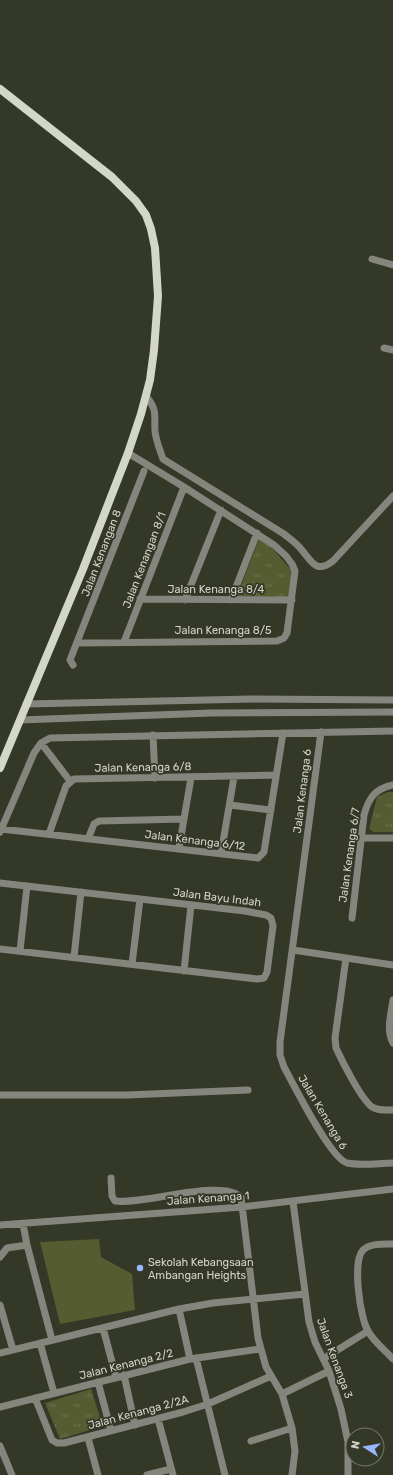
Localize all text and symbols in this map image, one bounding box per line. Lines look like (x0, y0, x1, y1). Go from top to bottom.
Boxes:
street label: Jalan Kenangan 8 (79, 508, 124, 598)
street label: Jalan Kenangan 8/1 (120, 510, 169, 610)
street label: Jalan Kenanga 8/4 (168, 583, 265, 596)
street label: Jalan Kenanga 8/5 (174, 624, 272, 637)
street label: Jalan Kenanga 6 (291, 748, 314, 834)
street label: Jalan Kenanga 6/8 (94, 760, 192, 775)
street label: Jalan Kenanga 6/7 (336, 806, 363, 903)
street label: Jalan Kenanga 6/12 (144, 828, 246, 853)
street label: Jalan Bayu Indah (172, 886, 262, 909)
street label: Jalan Kenanga 6 (295, 1073, 350, 1152)
street label: Jalan Kenanga 1 (166, 1189, 250, 1208)
place label: Sekolah Kebangsaan Ambangan Heights (148, 1256, 254, 1282)
marker: Sekolah Kebangsaan Ambangan Heights (135, 1263, 145, 1273)
street label: Jalan Kenanga 3 (314, 1316, 355, 1401)
street label: Jalan Kenanga 2/2 (78, 1347, 174, 1382)
street label: Jalan Kenanga 2/2A (86, 1393, 191, 1432)
north arrow (345, 1427, 385, 1467)
text: N (349, 1440, 363, 1450)

